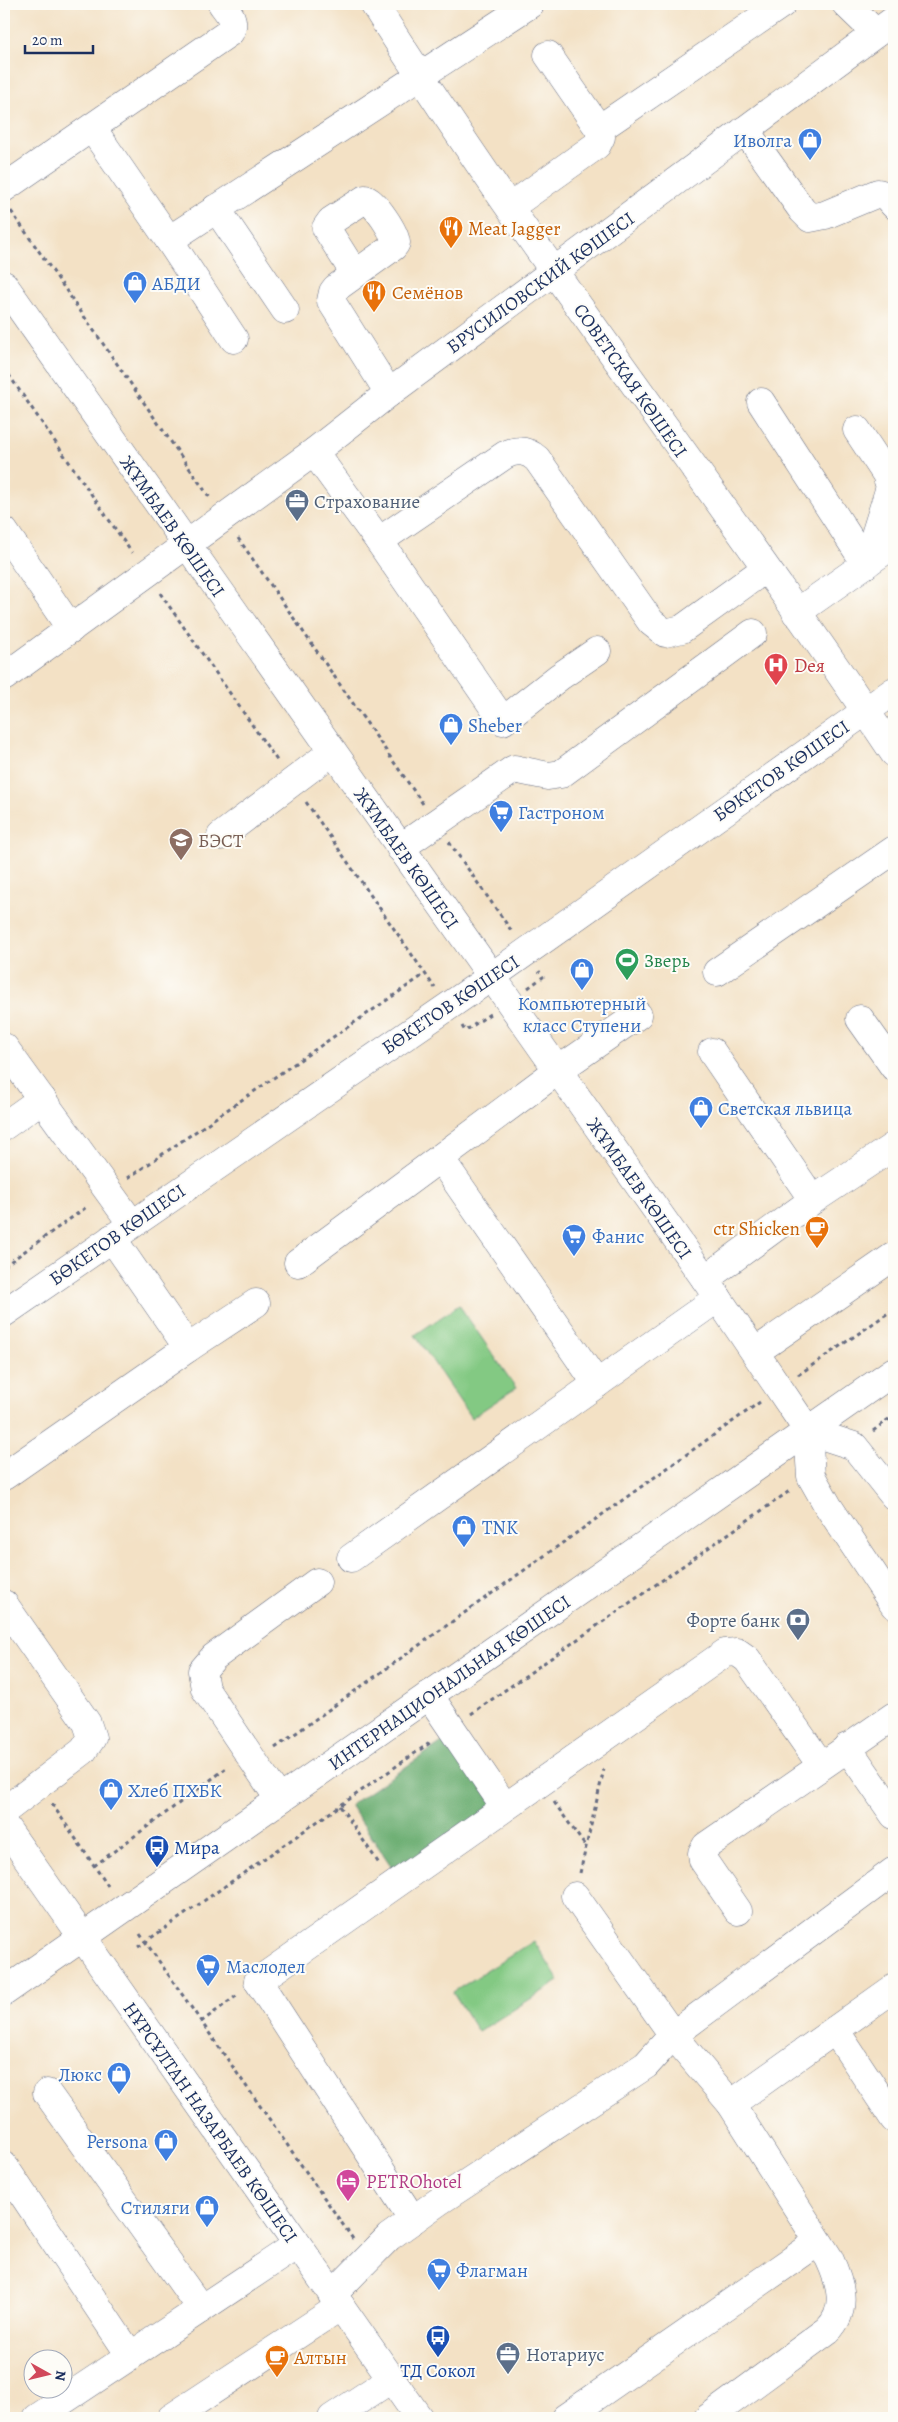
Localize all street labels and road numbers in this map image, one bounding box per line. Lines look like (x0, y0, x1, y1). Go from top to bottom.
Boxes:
street label: БРУСИЛОВСКИЙ КӨШЕСІ (441, 206, 640, 360)
street label: СОВЕТСКАЯ КӨШЕСІ (567, 298, 693, 463)
street label: ЖҰМБАЕВ КӨШЕСІ (114, 451, 231, 602)
street label: БӨКЕТОВ КӨШЕСІ (708, 714, 855, 828)
street label: ЖҰМБАЕВ КӨШЕСІ (348, 783, 465, 934)
street label: БӨКЕТОВ КӨШЕСІ (377, 949, 525, 1061)
street label: ЖҰМБАЕВ КӨШЕСІ (581, 1113, 698, 1264)
street label: БӨКЕТОВ КӨШЕСІ (44, 1178, 191, 1292)
street label: ИНТЕРНАЦИОНАЛЬНАЯ КӨШЕСІ (323, 1589, 576, 1777)
street label: НҰРСҰЛТАН НАЗАРБАЕВ КӨШЕСІ (117, 1997, 304, 2248)

